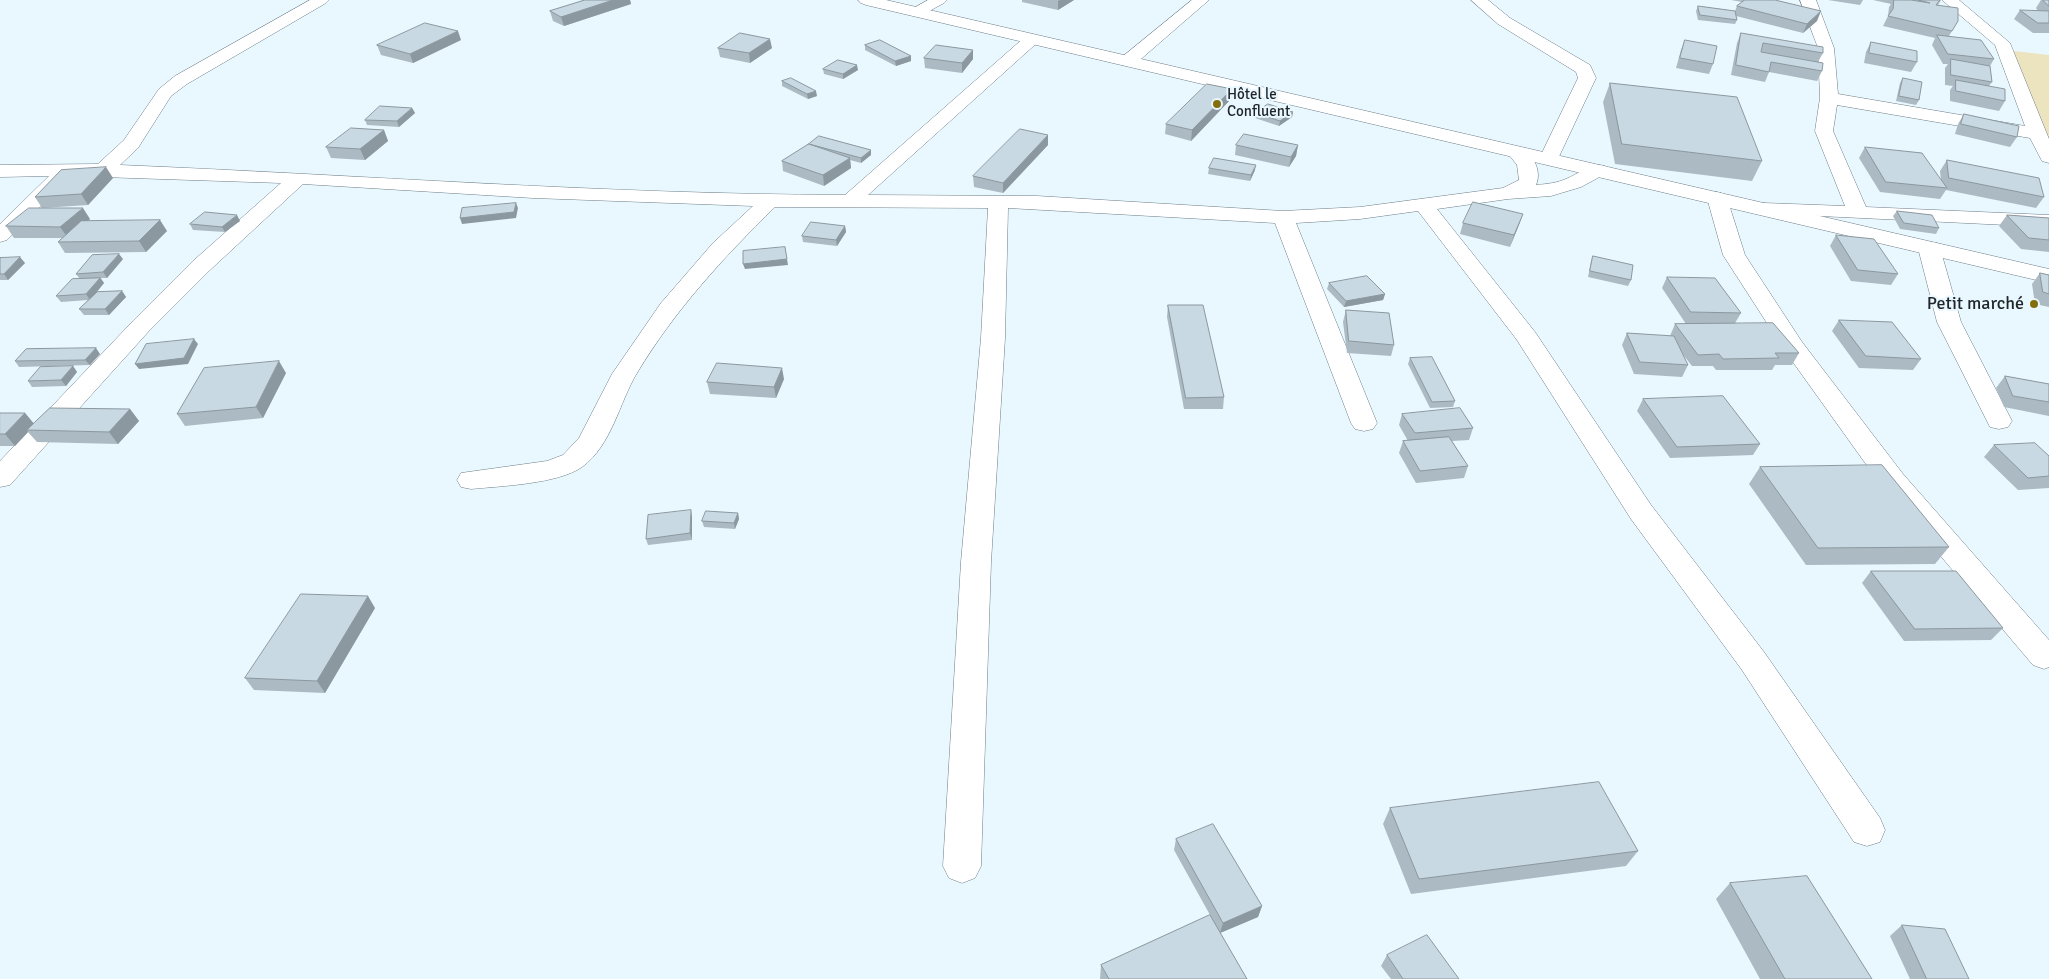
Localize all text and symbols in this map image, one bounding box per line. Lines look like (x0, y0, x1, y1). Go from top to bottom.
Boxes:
place label: Hôtel le Confluent (1227, 86, 1290, 121)
marker: Hôtel le Confluent (1211, 98, 1223, 110)
place label: Petit marché (1927, 293, 2024, 315)
marker: Petit marché (2028, 298, 2040, 310)

